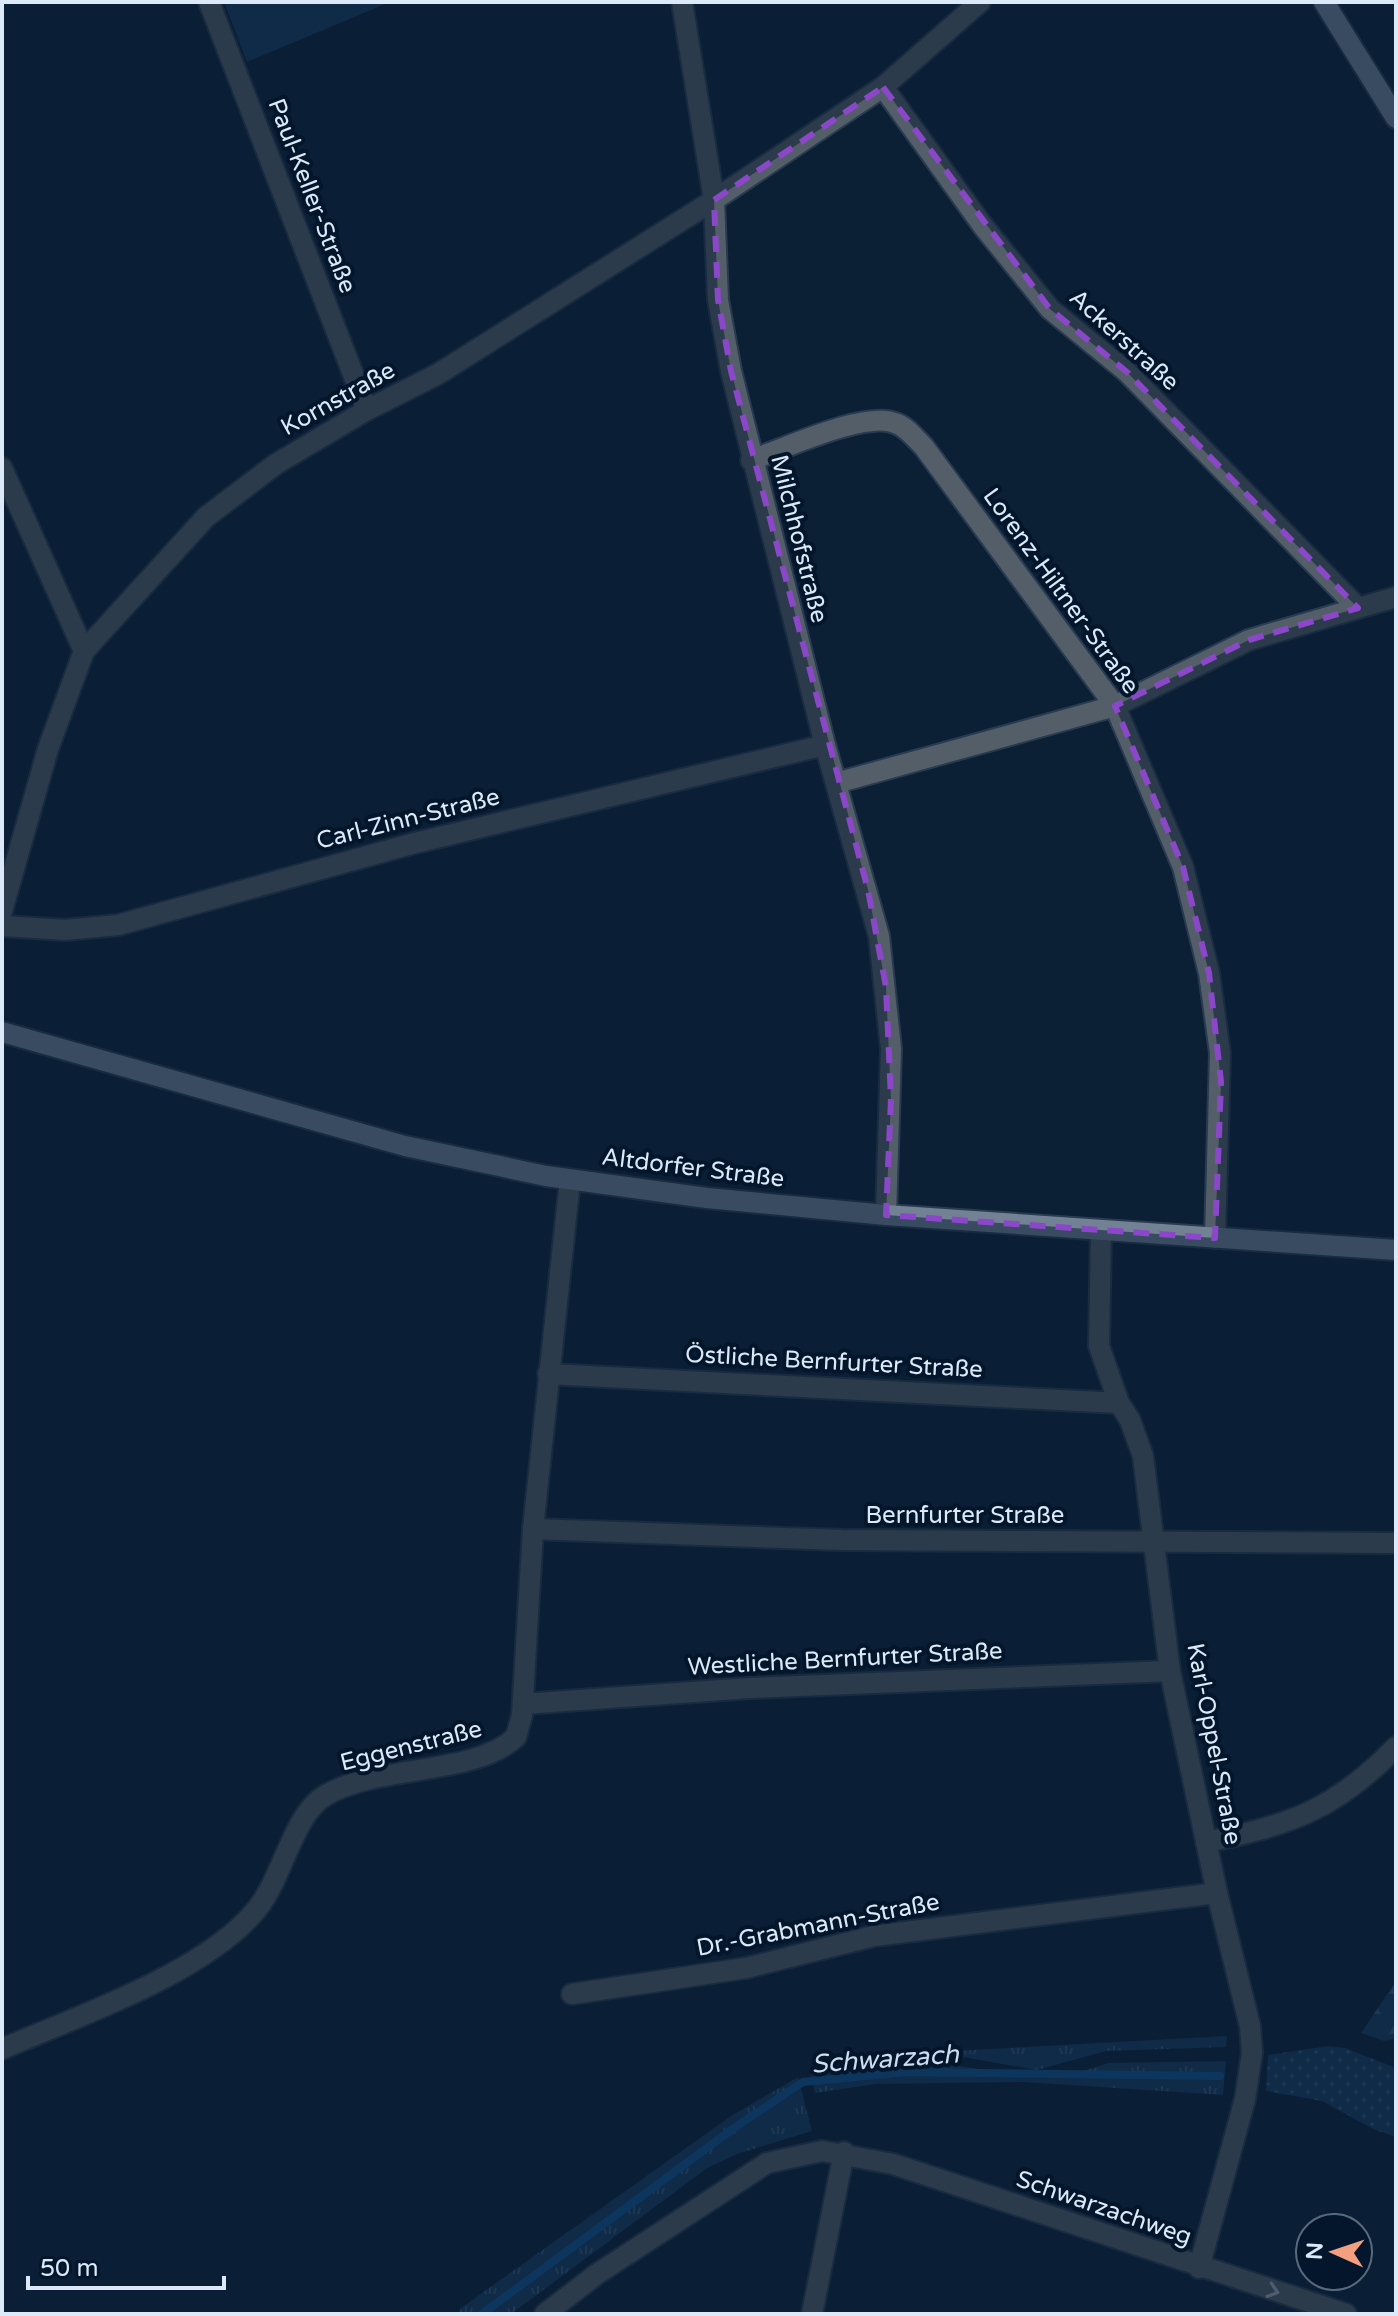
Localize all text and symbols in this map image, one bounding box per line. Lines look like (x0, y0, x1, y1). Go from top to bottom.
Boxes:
street label: Paul-Keller-Straße (262, 95, 362, 297)
street label: Ackerstraße (1063, 283, 1185, 397)
street label: Kornstraße (276, 356, 400, 442)
street label: Milchhofstraße (764, 452, 834, 626)
street label: Lorenz-Hiltner-Straße (977, 482, 1145, 700)
street label: Carl-Zinn-Straße (313, 782, 503, 856)
street label: Altdorfer Straße (600, 1142, 786, 1194)
street label: Östliche Bernfurter Straße (684, 1340, 984, 1384)
street label: Bernfurter Straße (866, 1501, 1064, 1530)
street label: Westliche Bernfurter Straße (687, 1636, 1003, 1682)
street label: Karl-Oppel-Straße (1180, 1641, 1248, 1847)
street label: Eggenstraße (337, 1714, 485, 1778)
street label: Dr.-Grabmann-Straße (694, 1887, 942, 1963)
water label: Schwarzach (810, 2038, 961, 2080)
street label: Schwarzachweg (1012, 2164, 1196, 2252)
north arrow (1294, 2212, 1374, 2292)
scale bar (28, 2240, 224, 2290)
text: N (1302, 2242, 1328, 2261)
text: 50 m (40, 2254, 98, 2283)
one-way arrow (1266, 2282, 1279, 2298)

